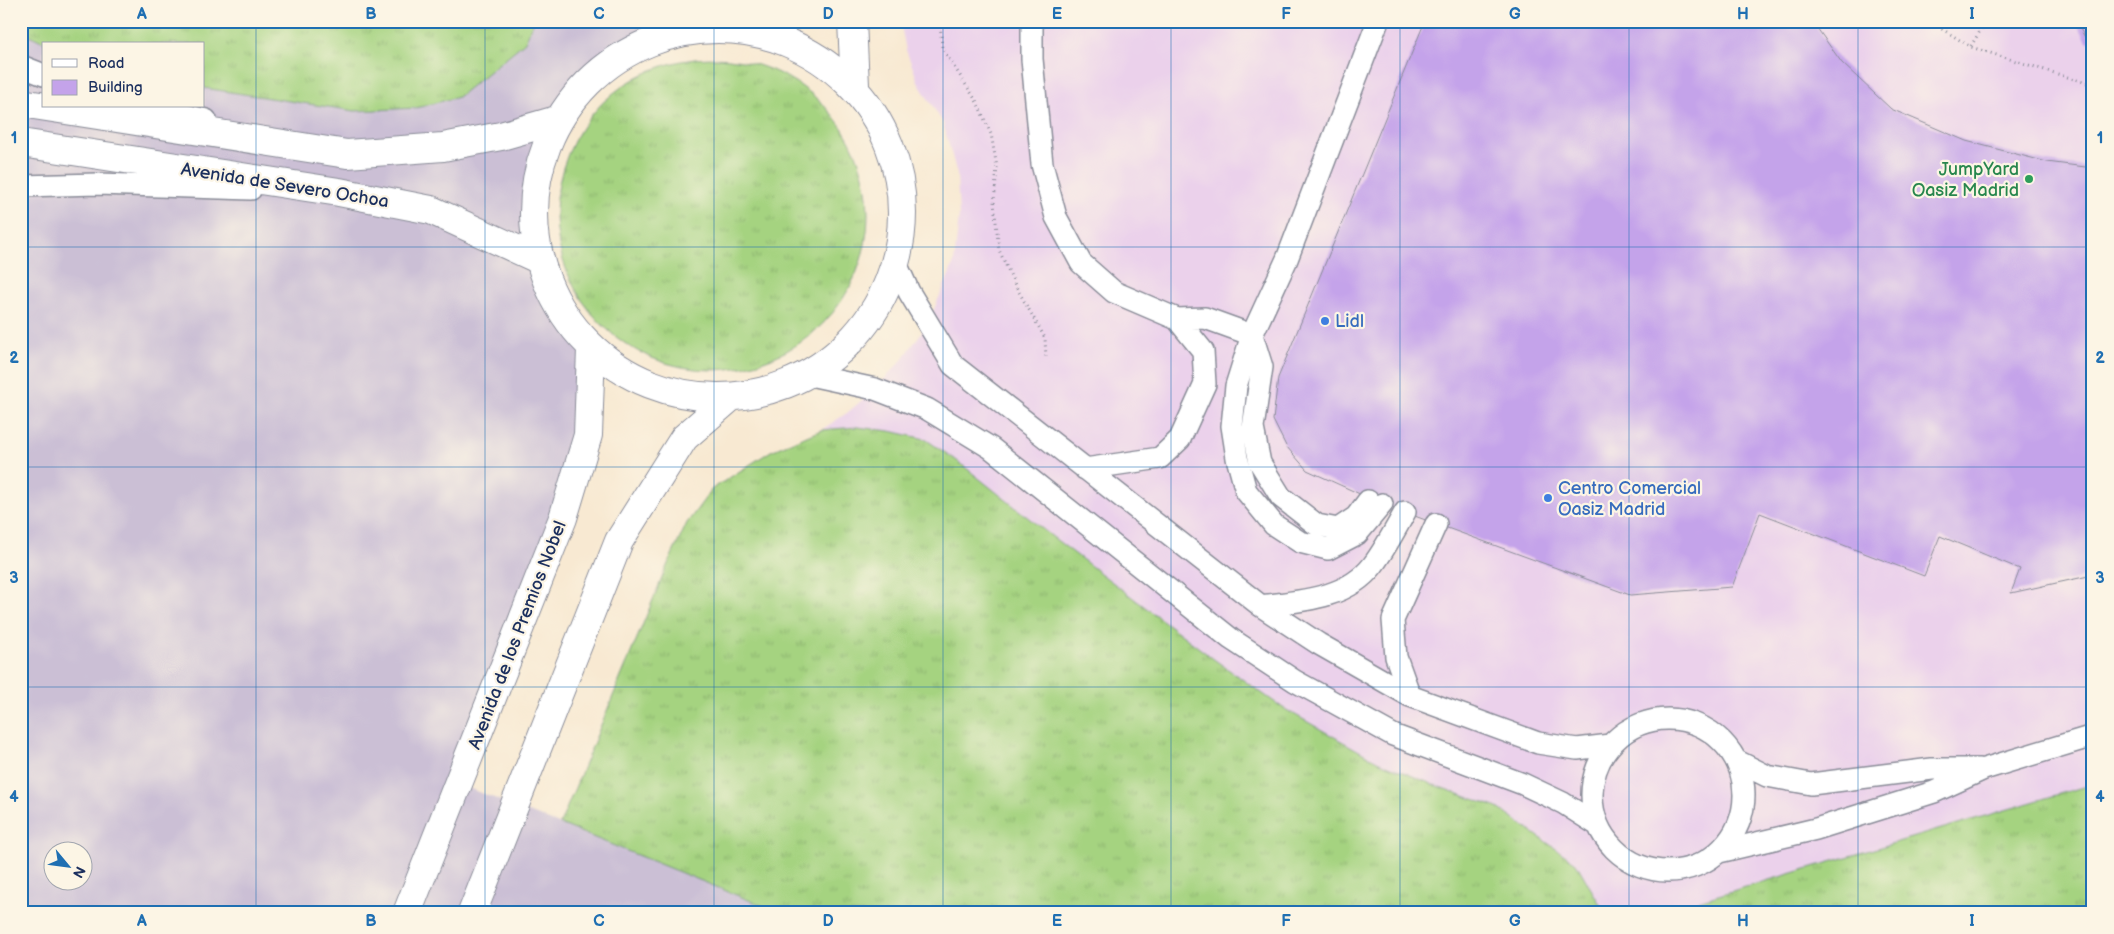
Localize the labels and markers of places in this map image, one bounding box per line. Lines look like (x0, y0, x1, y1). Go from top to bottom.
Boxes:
place label: JumpYard Oasiz Madrid (1912, 159, 2019, 201)
marker: JumpYard Oasiz Madrid (2023, 173, 2035, 185)
place label: Lidl (1335, 311, 1364, 332)
marker: Lidl (1319, 315, 1331, 327)
place label: Centro Comercial Oasiz Madrid (1558, 478, 1701, 520)
marker: Centro Comercial Oasiz Madrid (1542, 492, 1554, 504)

